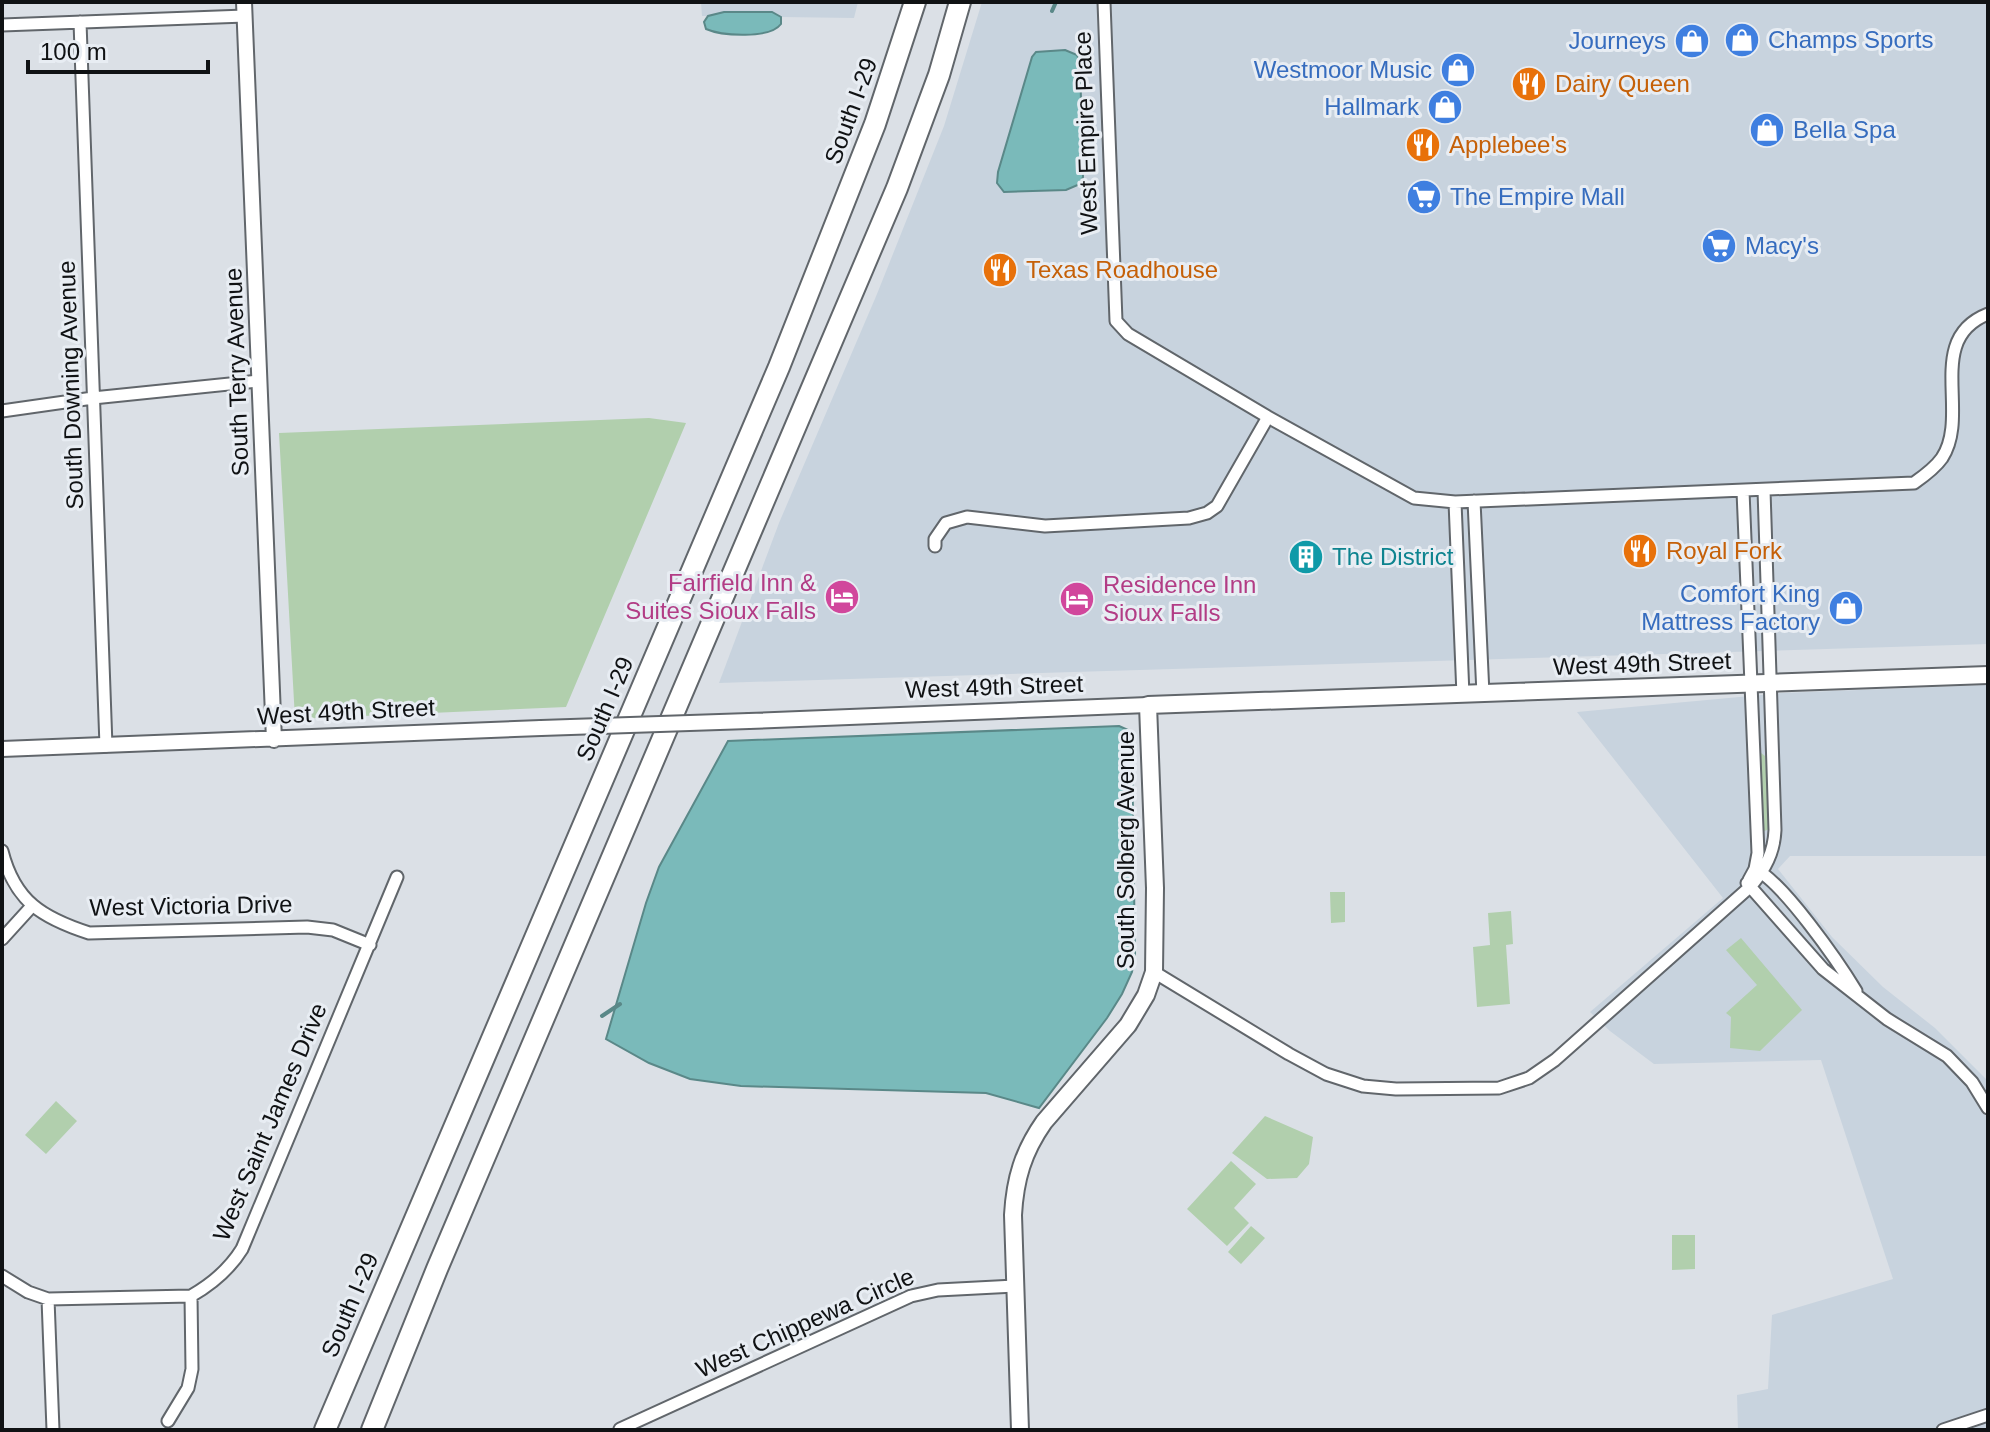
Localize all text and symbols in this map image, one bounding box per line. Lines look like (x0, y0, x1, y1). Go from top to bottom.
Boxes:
shop icon: Champs Sports (1723, 21, 1761, 59)
shop icon: Journeys (1673, 22, 1711, 60)
scale bar (28, 24, 208, 74)
place label: Champs Sports (1768, 26, 1933, 53)
place label: Journeys (1569, 27, 1666, 54)
street label: West Empire Place (1068, 31, 1103, 235)
text: 100 m (40, 38, 107, 65)
shop icon: Westmoor Music (1439, 51, 1477, 89)
street label: South I-29 (819, 54, 882, 167)
place label: Westmoor Music (1254, 56, 1432, 83)
restaurant icon: Dairy Queen (1510, 65, 1548, 103)
place label: Dairy Queen (1555, 70, 1690, 97)
shop icon: Hallmark (1426, 88, 1464, 126)
place label: Hallmark (1324, 93, 1420, 120)
shop icon: Bella Spa (1748, 111, 1786, 149)
place label: Bella Spa (1793, 116, 1896, 143)
restaurant icon: Applebee's (1404, 126, 1442, 164)
place label: Applebee's (1449, 131, 1567, 158)
supermarket icon: The Empire Mall (1405, 178, 1443, 216)
place label: The Empire Mall (1450, 183, 1625, 210)
supermarket icon: Macy's (1700, 227, 1738, 265)
place label: Macy's (1745, 232, 1819, 259)
restaurant icon: Texas Roadhouse (981, 251, 1019, 289)
place label: Texas Roadhouse (1026, 256, 1218, 283)
street label: South Downing Avenue (53, 260, 88, 510)
street label: South Terry Avenue (219, 267, 254, 477)
restaurant icon: Royal Fork (1621, 532, 1659, 570)
place label: Royal Fork (1666, 537, 1783, 564)
building icon: The District (1287, 538, 1325, 576)
place label: The District (1332, 543, 1454, 570)
place label: Fairfield Inn & Suites Sioux Falls (625, 569, 816, 624)
place label: Residence Inn Sioux Falls (1103, 571, 1256, 626)
hotel icon: Fairfield Inn & Suites Sioux Falls (823, 578, 861, 616)
hotel icon: Residence Inn Sioux Falls (1058, 580, 1096, 618)
place label: Comfort King Mattress Factory (1641, 580, 1820, 635)
shop icon: Comfort King Mattress Factory (1827, 589, 1865, 627)
street label: West 49th Street (1552, 647, 1732, 680)
street label: South I-29 (570, 653, 639, 765)
street label: West 49th Street (904, 670, 1084, 703)
street label: West 49th Street (256, 693, 436, 730)
street label: South Solberg Avenue (1112, 731, 1139, 969)
street label: West Victoria Drive (89, 890, 293, 921)
street label: West Saint James Drive (207, 999, 332, 1245)
street label: South I-29 (315, 1249, 384, 1361)
street label: West Chippewa Circle (692, 1262, 918, 1383)

